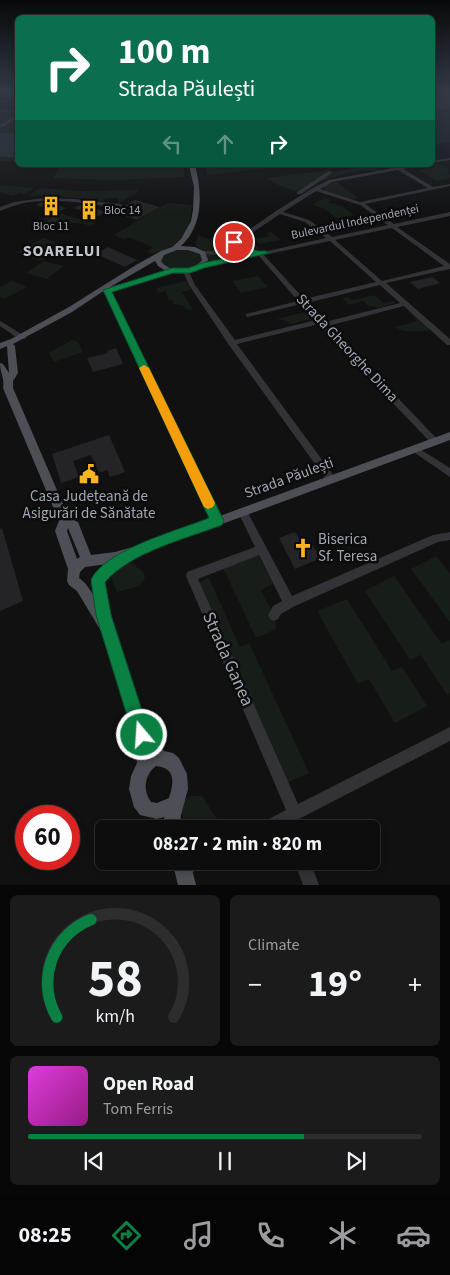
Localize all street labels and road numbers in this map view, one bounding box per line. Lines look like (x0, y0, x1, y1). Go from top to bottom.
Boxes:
street label: Bulevardul Independenței (290, 200, 421, 244)
street label: Strada Gheorghe Dima (291, 289, 403, 407)
street label: Strada Păulești (241, 452, 337, 504)
street label: Strada Ganea (196, 608, 260, 710)

